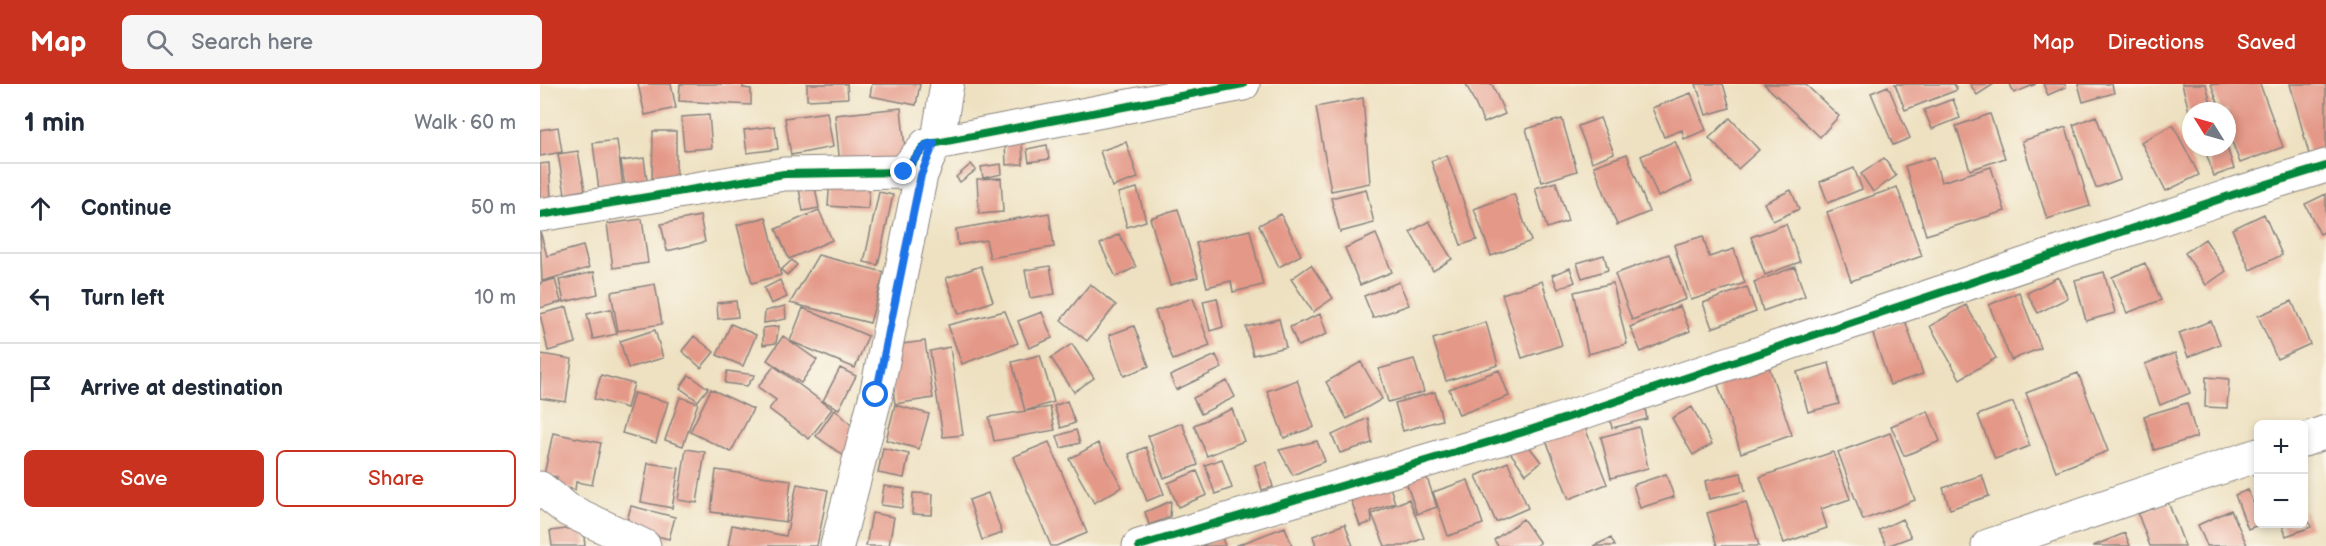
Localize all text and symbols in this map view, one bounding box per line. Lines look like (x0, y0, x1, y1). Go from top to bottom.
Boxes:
search box (122, 15, 542, 69)
text: Map (30, 26, 86, 59)
icon: search (143, 26, 176, 59)
text: Search here (191, 29, 313, 56)
text: Map (2032, 30, 2075, 55)
text: Directions (2108, 30, 2204, 55)
text: Saved (2237, 30, 2296, 55)
north arrow (2182, 102, 2236, 156)
text: 1 min (24, 108, 85, 139)
text: Walk · 60 m (414, 111, 516, 135)
route end (890, 158, 916, 184)
icon: ahead (24, 192, 57, 225)
text: Continue (81, 195, 171, 222)
text: 50 m (471, 196, 516, 220)
icon: left (24, 282, 57, 315)
text: Turn left (81, 285, 165, 312)
text: 10 m (475, 286, 516, 310)
icon: arrive (24, 372, 57, 405)
text: Arrive at destination (81, 375, 283, 402)
route start (862, 381, 888, 407)
map controls (2254, 420, 2308, 528)
button: + (2254, 420, 2308, 474)
button: Save (24, 450, 264, 507)
button: Share (276, 450, 516, 507)
button: − (2254, 474, 2308, 528)

